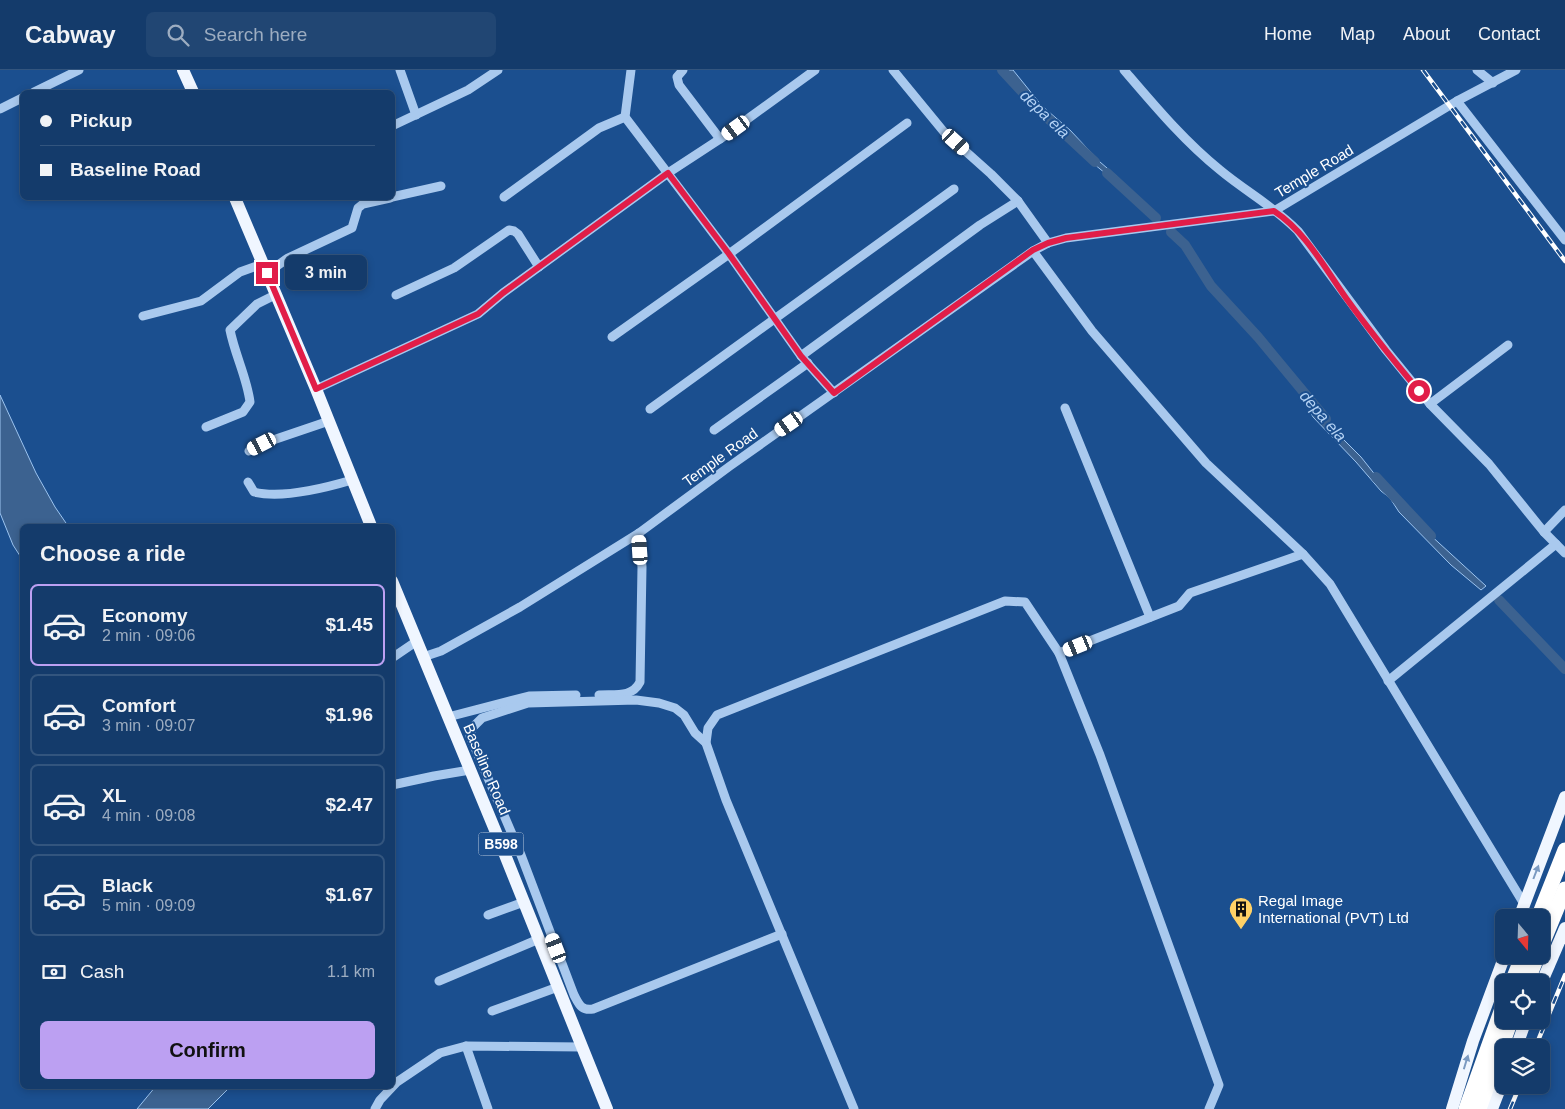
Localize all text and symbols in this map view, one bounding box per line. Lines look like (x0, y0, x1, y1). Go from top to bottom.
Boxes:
search box (146, 12, 496, 57)
text: Cabway (25, 21, 116, 48)
icon: search (164, 21, 192, 49)
text: Search here (204, 24, 307, 45)
text: Home (1264, 24, 1312, 44)
text: Map (1340, 24, 1375, 44)
text: About (1403, 24, 1450, 44)
text: Contact (1478, 24, 1540, 44)
water label: depa ela (1017, 87, 1073, 142)
text: Pickup (70, 110, 132, 131)
car (719, 113, 752, 143)
car (939, 126, 972, 158)
street label: Temple Road (1272, 141, 1356, 201)
text: Baseline Road (70, 159, 201, 180)
callout: 3 min (284, 256, 367, 290)
route end (256, 262, 278, 284)
text: 3 min (305, 264, 347, 281)
route start (1408, 380, 1430, 402)
water label: depa ela (1296, 387, 1350, 445)
car (772, 409, 805, 439)
street label: Temple Road (679, 424, 761, 490)
car (245, 431, 278, 457)
car (631, 535, 648, 565)
text: Choose a ride (40, 541, 185, 566)
icon: car (42, 603, 87, 648)
text: Economy (102, 605, 188, 626)
text: $1.45 (325, 614, 373, 635)
text: 2 min · 09:06 (102, 627, 195, 644)
car (1061, 633, 1094, 659)
icon: car (42, 693, 87, 738)
text: Comfort (102, 695, 176, 716)
text: $1.96 (325, 704, 373, 725)
text: 3 min · 09:07 (102, 717, 195, 734)
street label: Baseline Road (460, 721, 514, 817)
icon: car (42, 783, 87, 828)
text: XL (102, 785, 126, 806)
text: $2.47 (325, 794, 373, 815)
text: 4 min · 09:08 (102, 807, 195, 824)
road number: B598 (478, 832, 524, 856)
one-way arrow (1532, 864, 1540, 879)
icon: car (42, 873, 87, 918)
text: Black (102, 875, 153, 896)
text: $1.67 (325, 884, 373, 905)
place label: Regal Image International (PVT) Ltd (1258, 892, 1409, 926)
building icon: Regal Image International (PVT) Ltd (1228, 896, 1254, 930)
text: 5 min · 09:09 (102, 897, 195, 914)
north arrow (1495, 909, 1550, 964)
map controls (1495, 909, 1550, 1094)
car (543, 931, 568, 965)
icon: cash (40, 958, 68, 986)
text: Cash (80, 961, 124, 982)
text: 1.1 km (327, 963, 375, 980)
button: locate (1495, 974, 1550, 1029)
button: Confirm (40, 1021, 375, 1079)
button: layers (1495, 1039, 1550, 1094)
one-way arrow (1463, 1055, 1471, 1070)

